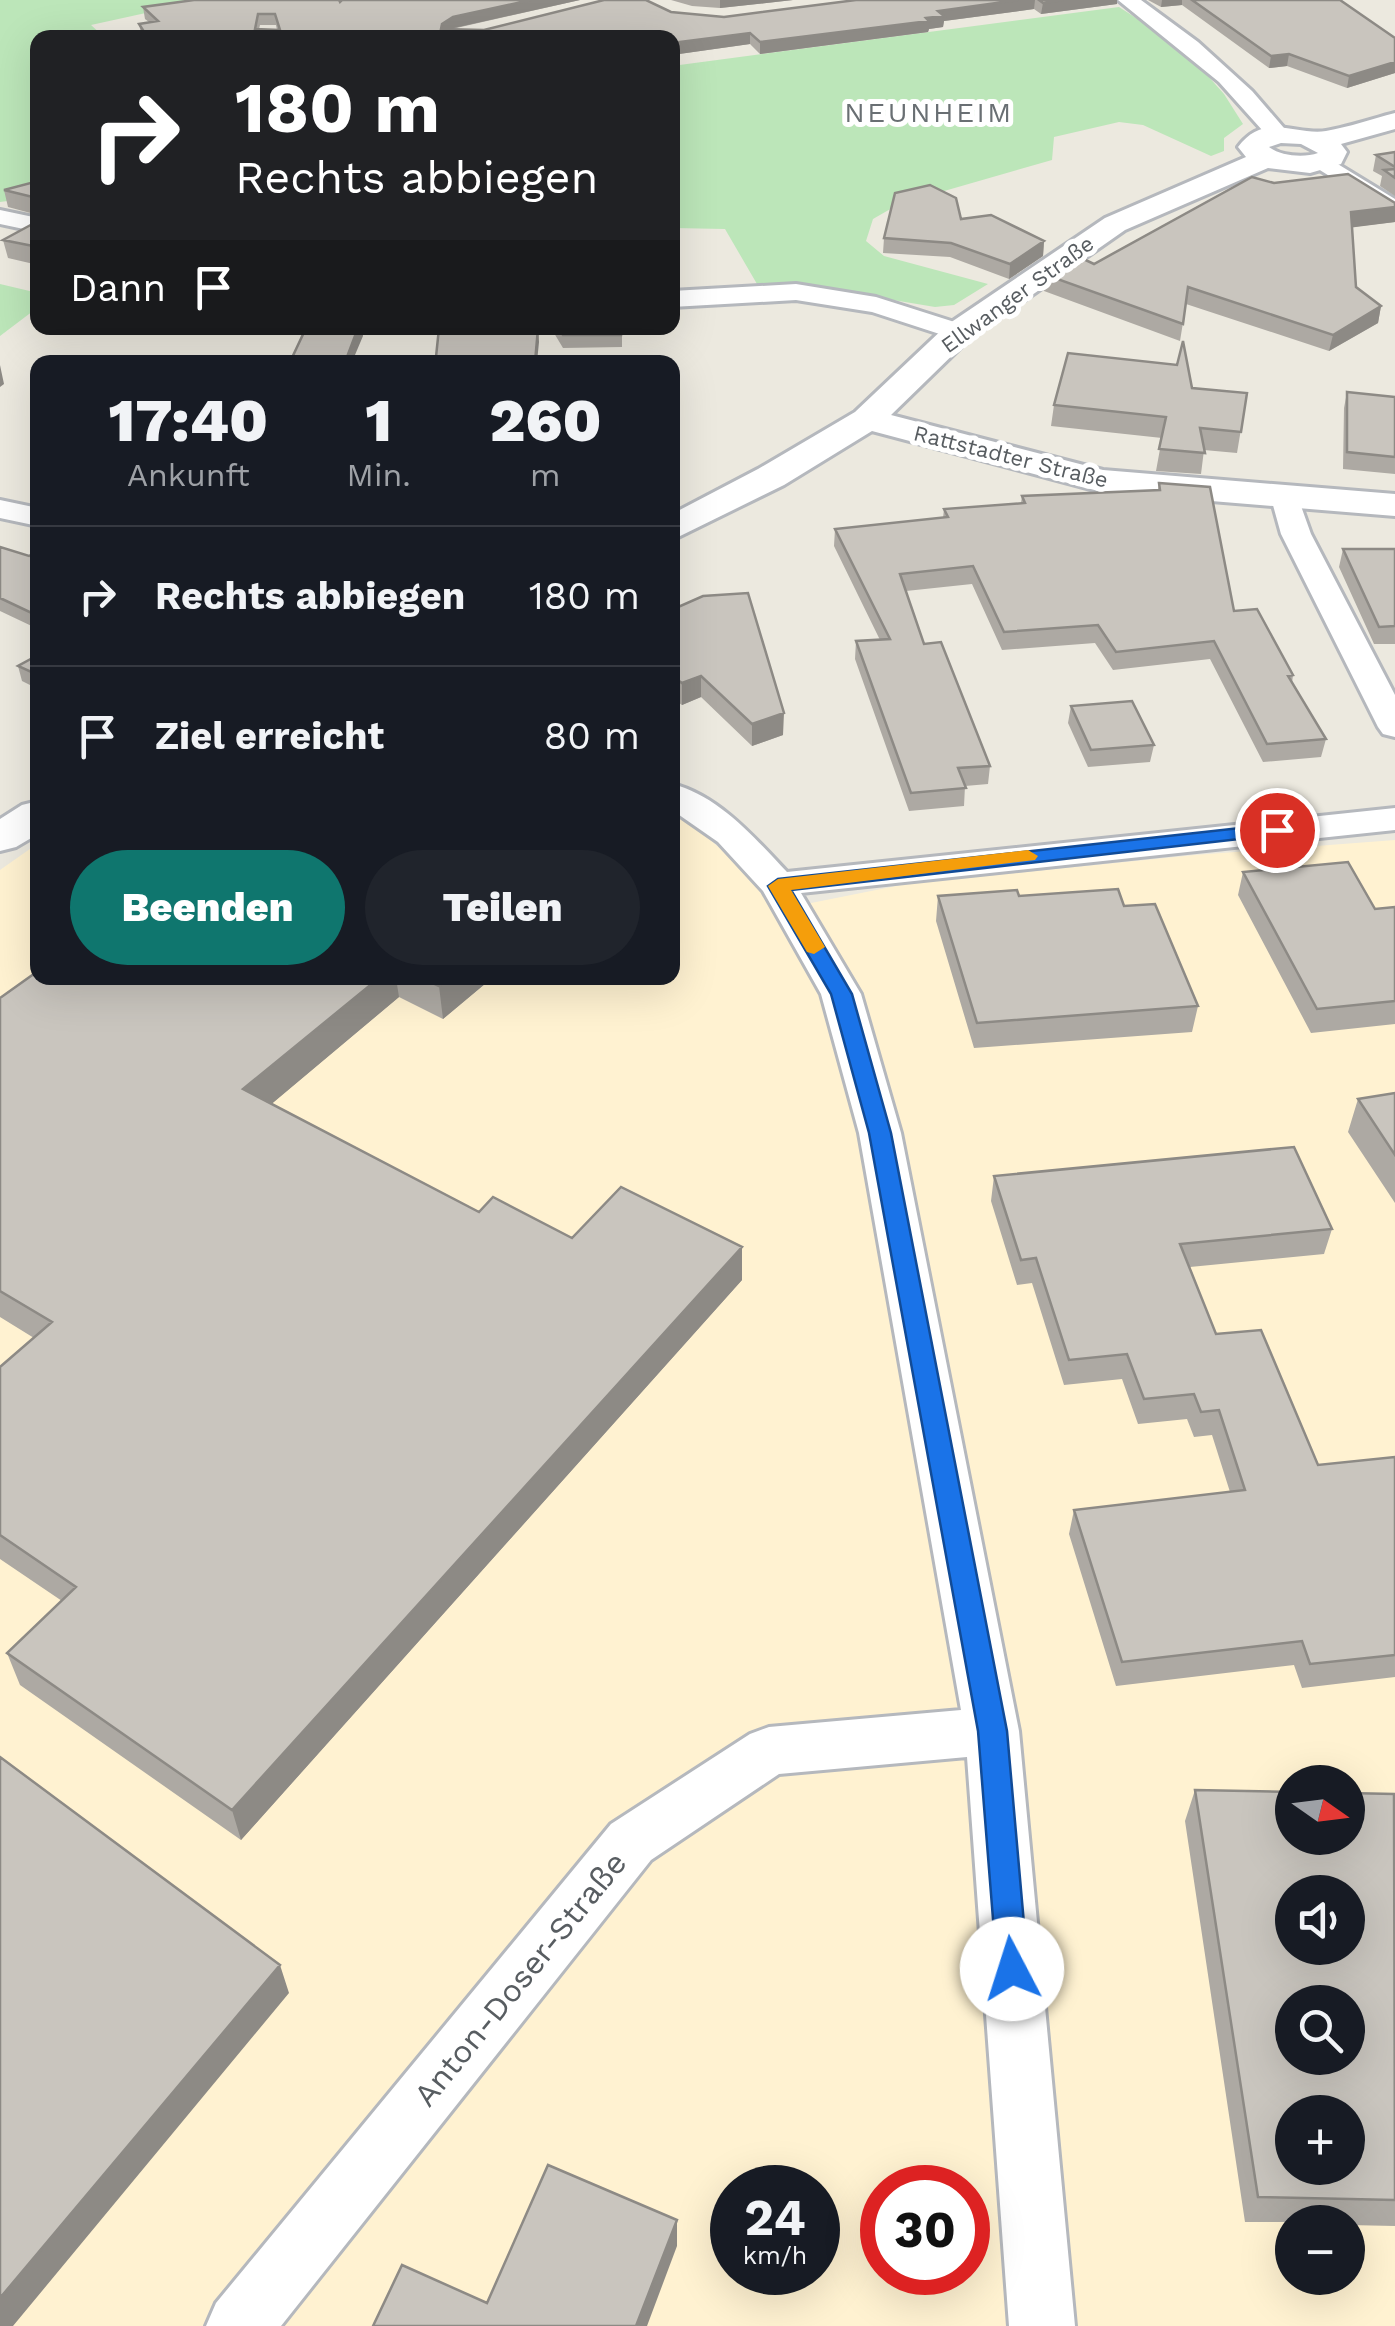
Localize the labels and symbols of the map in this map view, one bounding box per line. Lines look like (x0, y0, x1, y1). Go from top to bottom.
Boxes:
district label: NEUNHEIM (844, 96, 1014, 129)
street label: Ellwanger Straße (936, 231, 1098, 358)
street label: Rattstadter Straße (911, 420, 1111, 493)
pin (1235, 788, 1320, 873)
north arrow (1275, 1765, 1365, 1855)
street label: Anton-Doser-Straße (406, 1844, 634, 2114)
position arrow (960, 1917, 1064, 2021)
speed limit sign: 30 (860, 2165, 990, 2295)

